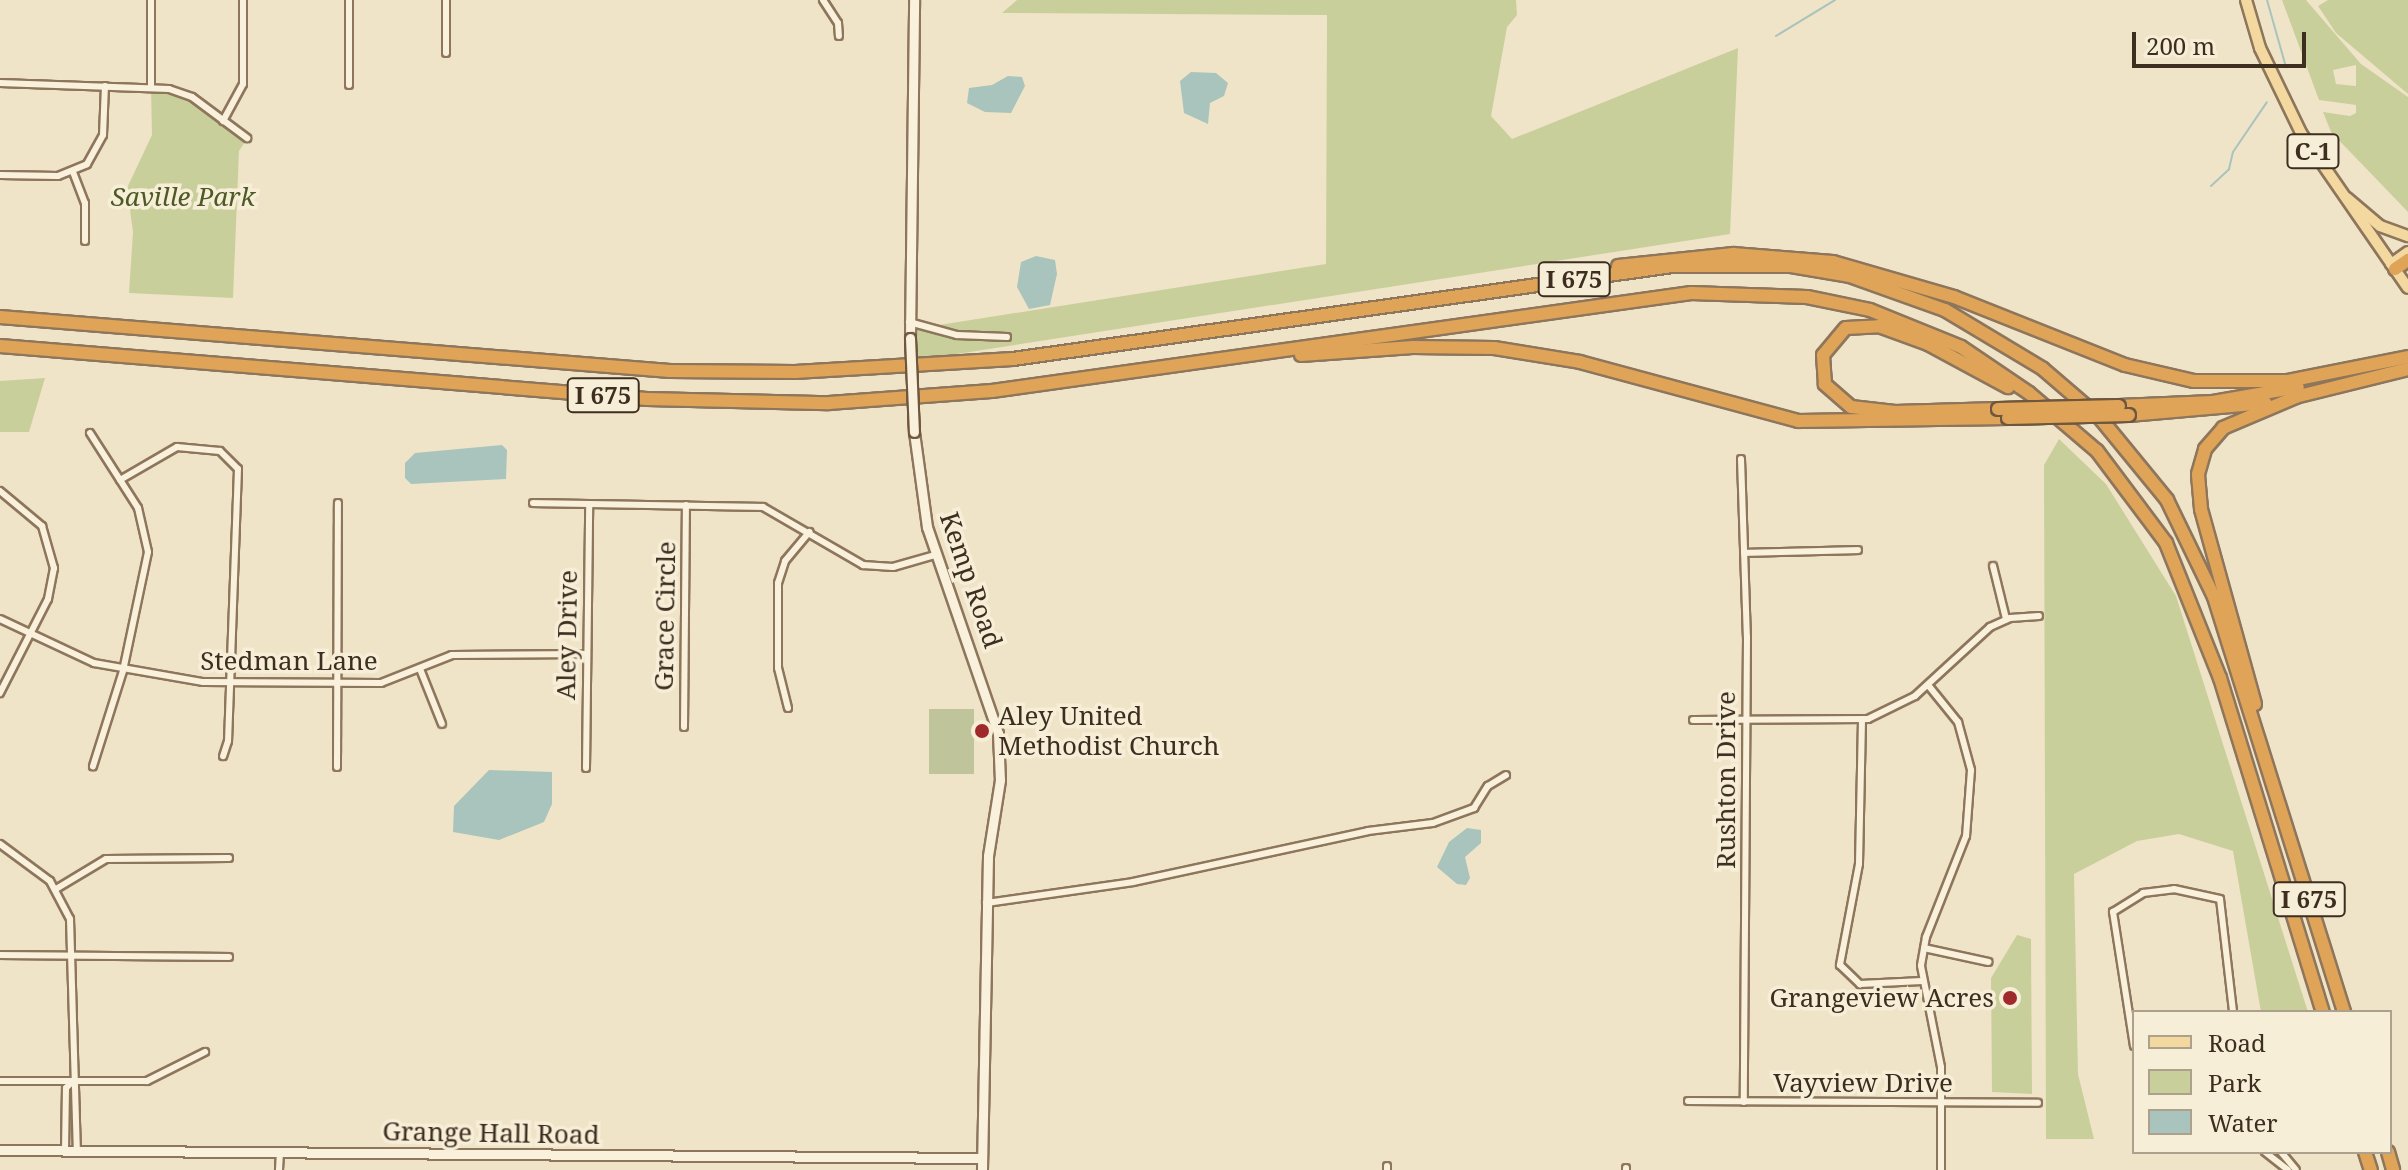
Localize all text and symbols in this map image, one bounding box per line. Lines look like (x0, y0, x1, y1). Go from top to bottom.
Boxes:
scale bar (2136, 16, 2310, 66)
text: 200 m (2146, 29, 2215, 62)
road number: C-1 (2285, 131, 2341, 171)
park label: Saville Park (111, 181, 255, 213)
road number: I 675 (1536, 259, 1612, 299)
road number: I 675 (565, 375, 641, 415)
street label: Kemp Road (933, 508, 1009, 652)
street label: Grace Circle (648, 541, 682, 691)
street label: Aley Drive (550, 570, 584, 700)
street label: Stedman Lane (200, 645, 378, 677)
street label: Rushton Drive (1710, 691, 1742, 869)
place label: Aley United Methodist Church (998, 700, 1219, 762)
marker: Aley United Methodist Church (973, 722, 991, 740)
road number: I 675 (2271, 879, 2347, 919)
place label: Grangeview Acres (1769, 982, 1994, 1014)
marker: Grangeview Acres (2001, 989, 2019, 1007)
legend (2132, 1010, 2392, 1154)
text: Road (2208, 1026, 2266, 1059)
text: Park (2208, 1066, 2261, 1099)
street label: Vayview Drive (1773, 1067, 1953, 1099)
text: Water (2208, 1106, 2278, 1139)
street label: Grange Hall Road (382, 1116, 600, 1150)

